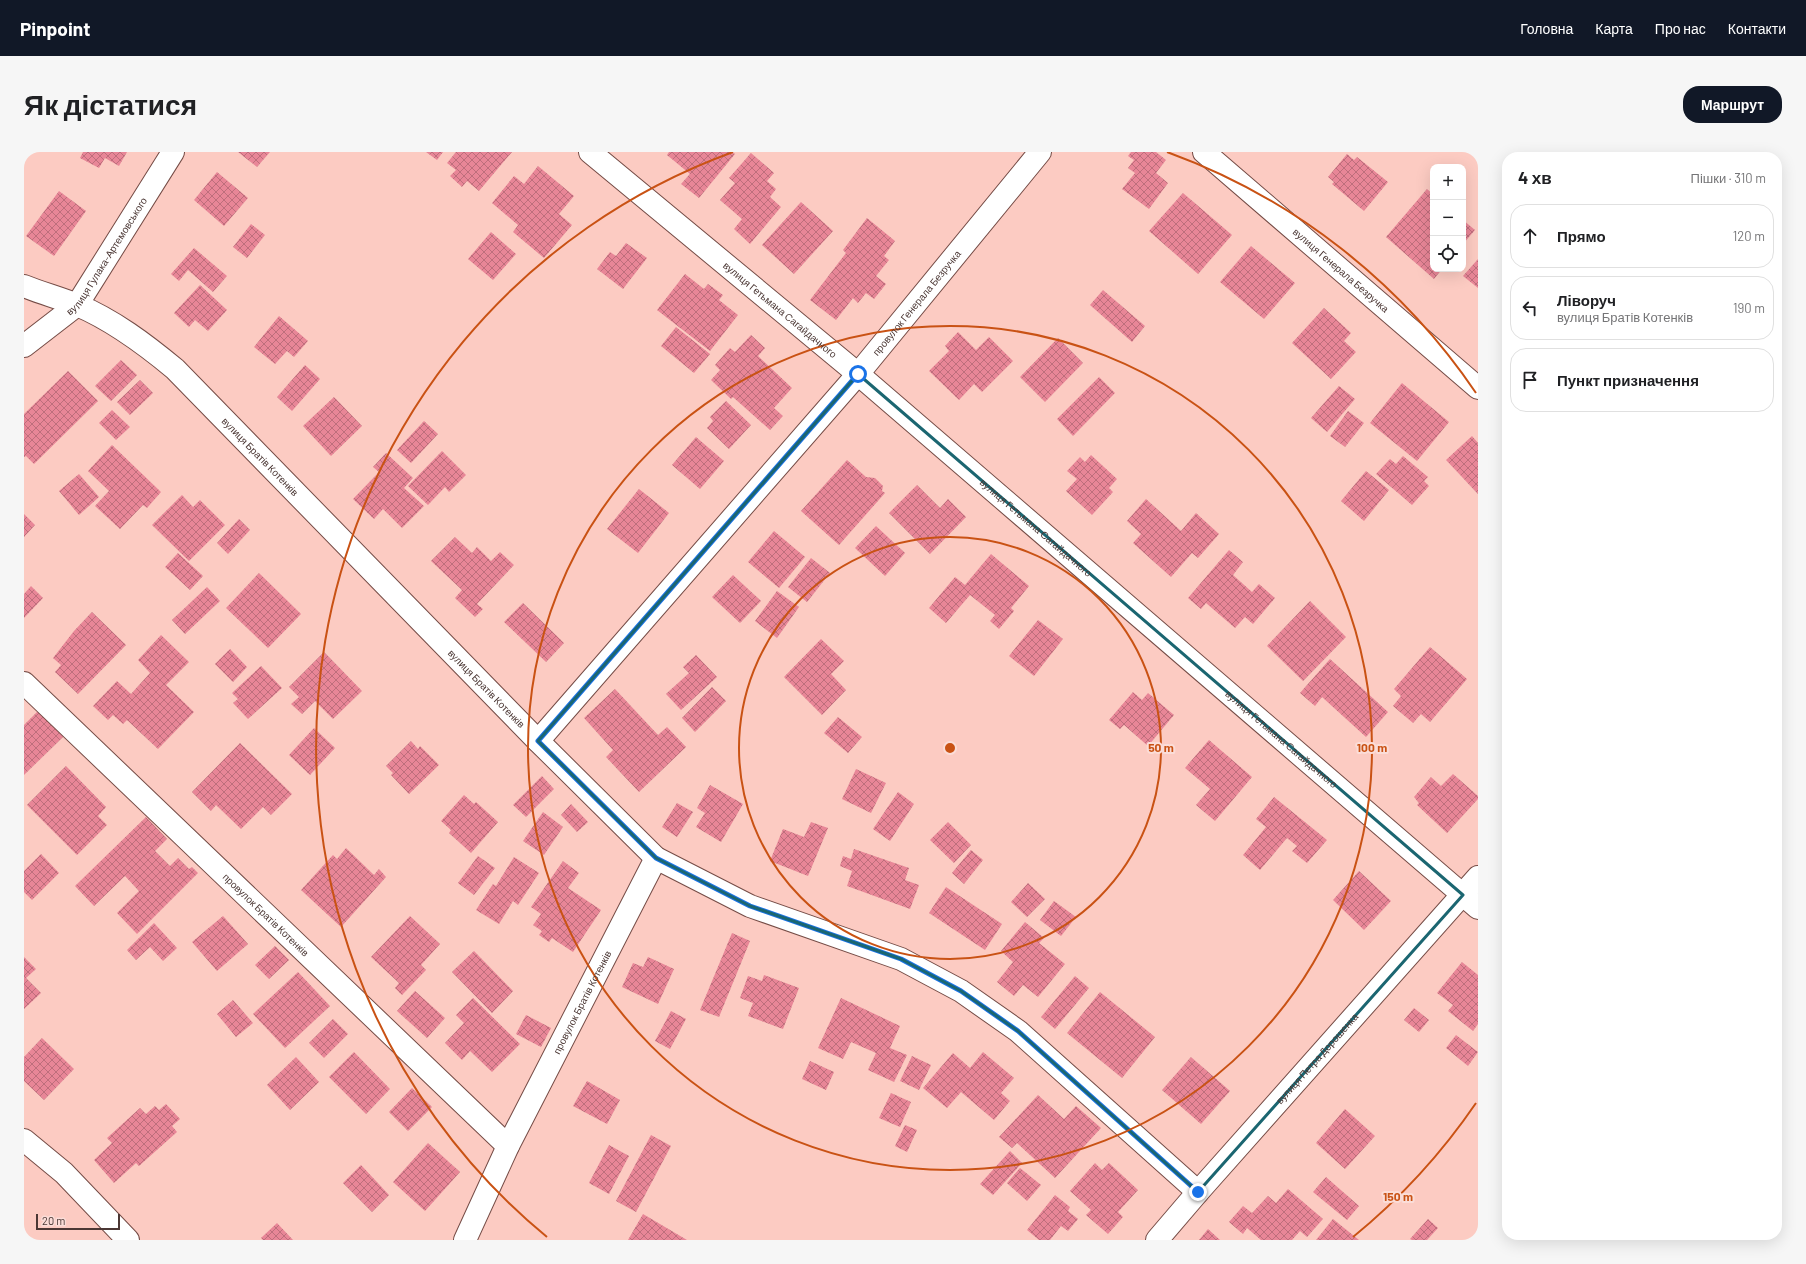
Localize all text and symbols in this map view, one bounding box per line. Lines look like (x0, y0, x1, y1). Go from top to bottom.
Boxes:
text: Pinpoint (20, 17, 90, 40)
text: Головна (1520, 20, 1573, 37)
text: Карта (1595, 20, 1633, 37)
text: Про нас (1655, 20, 1706, 37)
text: Контакти (1728, 20, 1786, 37)
button: Маршрут (1683, 86, 1782, 123)
text: Як дістатися (24, 87, 197, 121)
map controls (1430, 164, 1466, 272)
button: + (1430, 164, 1466, 200)
text: 4 хв (1518, 167, 1552, 187)
text: Пішки · 310 m (1691, 170, 1766, 186)
street label: вулиця Гулака-Артемовського (64, 195, 149, 317)
button: − (1430, 200, 1466, 236)
icon: ahead (1519, 225, 1541, 247)
street label: вулиця Генерала Безручка (1291, 226, 1392, 315)
text: Прямо (1557, 227, 1606, 245)
text: 120 m (1733, 228, 1765, 244)
button: locate (1430, 236, 1466, 272)
street label: провулок Генерала Безручка (870, 247, 963, 358)
street label: вулиця Гетьмана Сагайдачного (721, 259, 840, 360)
text: Ліворуч (1557, 291, 1616, 309)
icon: left (1519, 297, 1541, 319)
text: 190 m (1733, 300, 1765, 316)
text: вулиця Братів Котенків (1557, 309, 1693, 325)
route start (849, 365, 867, 383)
icon: arrive (1519, 369, 1541, 391)
text: Пункт призначення (1557, 371, 1699, 389)
street label: вулиця Братів Котенків (219, 415, 301, 498)
street label: вулиця Гетьмана Сагайдачного (978, 476, 1095, 579)
street label: вулиця Братів Котенків (446, 647, 528, 730)
street label: вулиця Гетьмана Сагайдачного (1223, 687, 1340, 791)
text: 50 m (1148, 740, 1174, 754)
text: 100 m (1357, 740, 1387, 754)
centre of rings (943, 741, 957, 755)
street label: провулок Братів Котенків (221, 871, 312, 959)
street label: провулок Братів Котенків (550, 949, 613, 1056)
street label: вулиця Петра Дорошенка (1273, 1010, 1361, 1106)
route end (1189, 1183, 1207, 1201)
text: 150 m (1383, 1189, 1413, 1203)
scale bar (36, 1212, 120, 1231)
text: 20 m (42, 1214, 65, 1227)

